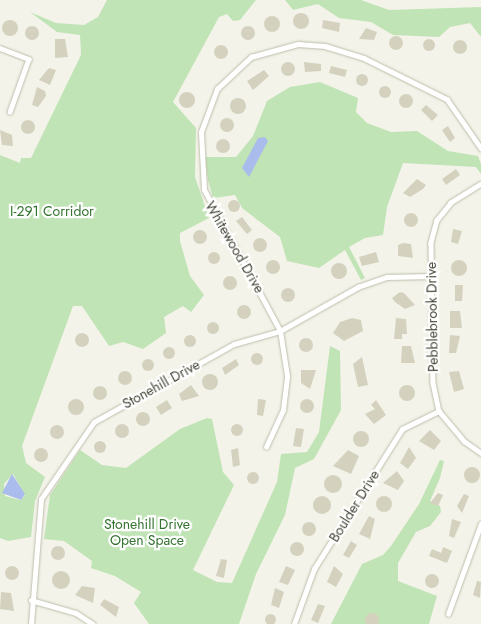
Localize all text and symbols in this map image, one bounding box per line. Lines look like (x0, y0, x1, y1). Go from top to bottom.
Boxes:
street label: Whitewood Drive (202, 198, 268, 296)
park label: I-291 Corridor (10, 203, 94, 219)
street label: Pebblebrook Drive (423, 262, 441, 372)
street label: Stonehill Drive (119, 356, 203, 412)
street label: Boulder Drive (325, 467, 383, 545)
park label: Stonehill Drive Open Space (104, 516, 190, 548)

